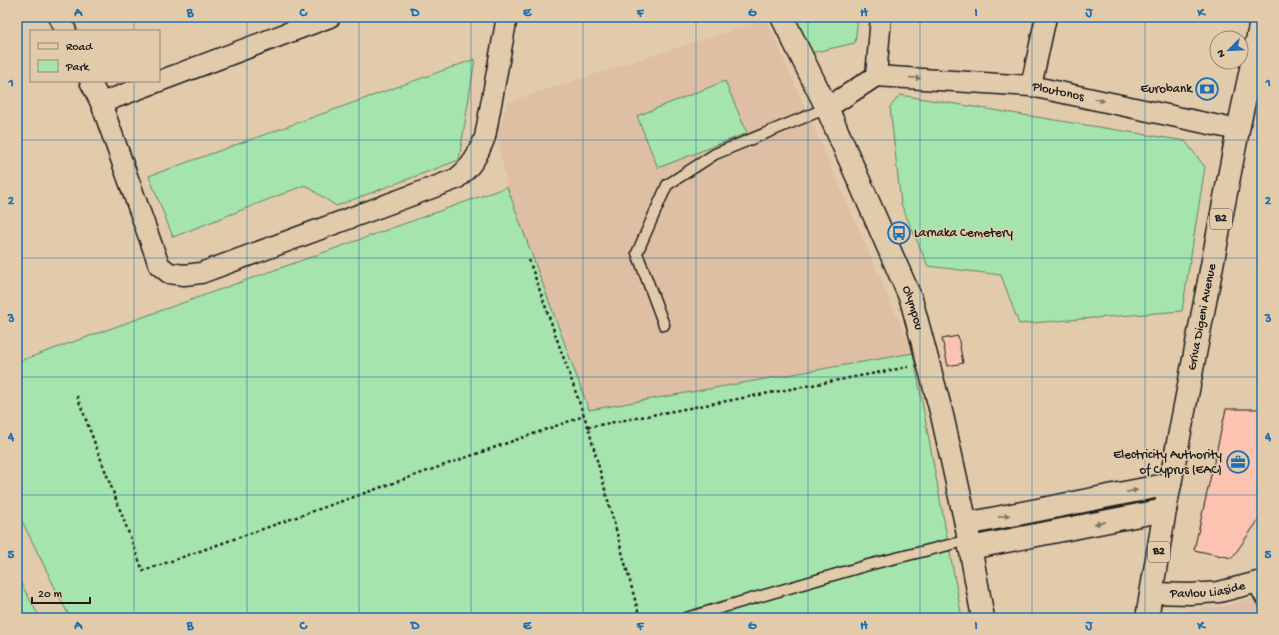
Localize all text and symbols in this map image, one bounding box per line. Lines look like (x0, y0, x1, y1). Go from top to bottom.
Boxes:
text: A (73, 6, 83, 21)
text: B (186, 6, 195, 21)
text: C (298, 6, 308, 21)
text: D (410, 6, 420, 21)
text: E (523, 6, 532, 21)
text: F (636, 6, 645, 21)
text: G (748, 6, 757, 21)
text: H (860, 6, 868, 21)
text: I (974, 6, 978, 21)
text: J (1085, 6, 1094, 21)
text: K (1196, 6, 1206, 21)
legend (30, 30, 160, 82)
north arrow (1209, 30, 1249, 70)
text: Road (66, 41, 93, 55)
text: N (1215, 48, 1229, 59)
text: Park (65, 61, 91, 75)
one-way arrow (909, 75, 921, 82)
text: 1 (7, 76, 14, 91)
bank icon: Eurobank (1194, 76, 1220, 102)
text: 1 (1264, 76, 1271, 91)
street label: Ploutonos (1030, 79, 1087, 105)
place label: Eurobank (1140, 82, 1193, 97)
one-way arrow (1093, 98, 1105, 104)
text: 2 (8, 194, 15, 209)
text: 2 (1265, 194, 1272, 209)
road number: B2 (1210, 209, 1232, 229)
bus stop icon: Larnaka Cemetery (886, 220, 912, 246)
place label: Larnaka Cemetery (914, 226, 1013, 241)
street label: Griva Digeni Avenue (1184, 262, 1220, 372)
street label: Olympou (899, 283, 926, 331)
text: 3 (7, 312, 15, 327)
text: 3 (1264, 312, 1272, 327)
text: 4 (7, 430, 15, 445)
text: 4 (1264, 430, 1272, 445)
place label: Electricity Authority of Cyprus (EAC) (1113, 448, 1223, 478)
office icon: Electricity Authority of Cyprus (EAC) (1225, 449, 1251, 475)
one-way arrow (1125, 488, 1138, 494)
one-way arrow (998, 513, 1010, 519)
one-way arrow (1093, 520, 1106, 526)
road number: B2 (1148, 542, 1170, 562)
text: 5 (8, 548, 15, 563)
text: 5 (1265, 548, 1272, 563)
street label: Pavlou Liaside (1169, 578, 1247, 602)
scale bar (32, 579, 90, 605)
text: 20 m (38, 588, 63, 602)
text: A (73, 619, 83, 634)
text: B (186, 619, 195, 634)
text: C (298, 619, 308, 634)
text: D (410, 619, 420, 634)
text: E (523, 619, 532, 634)
text: F (636, 619, 645, 634)
text: G (748, 619, 757, 634)
text: H (860, 619, 868, 634)
text: I (974, 619, 978, 634)
text: J (1085, 619, 1094, 634)
text: K (1196, 619, 1206, 634)

